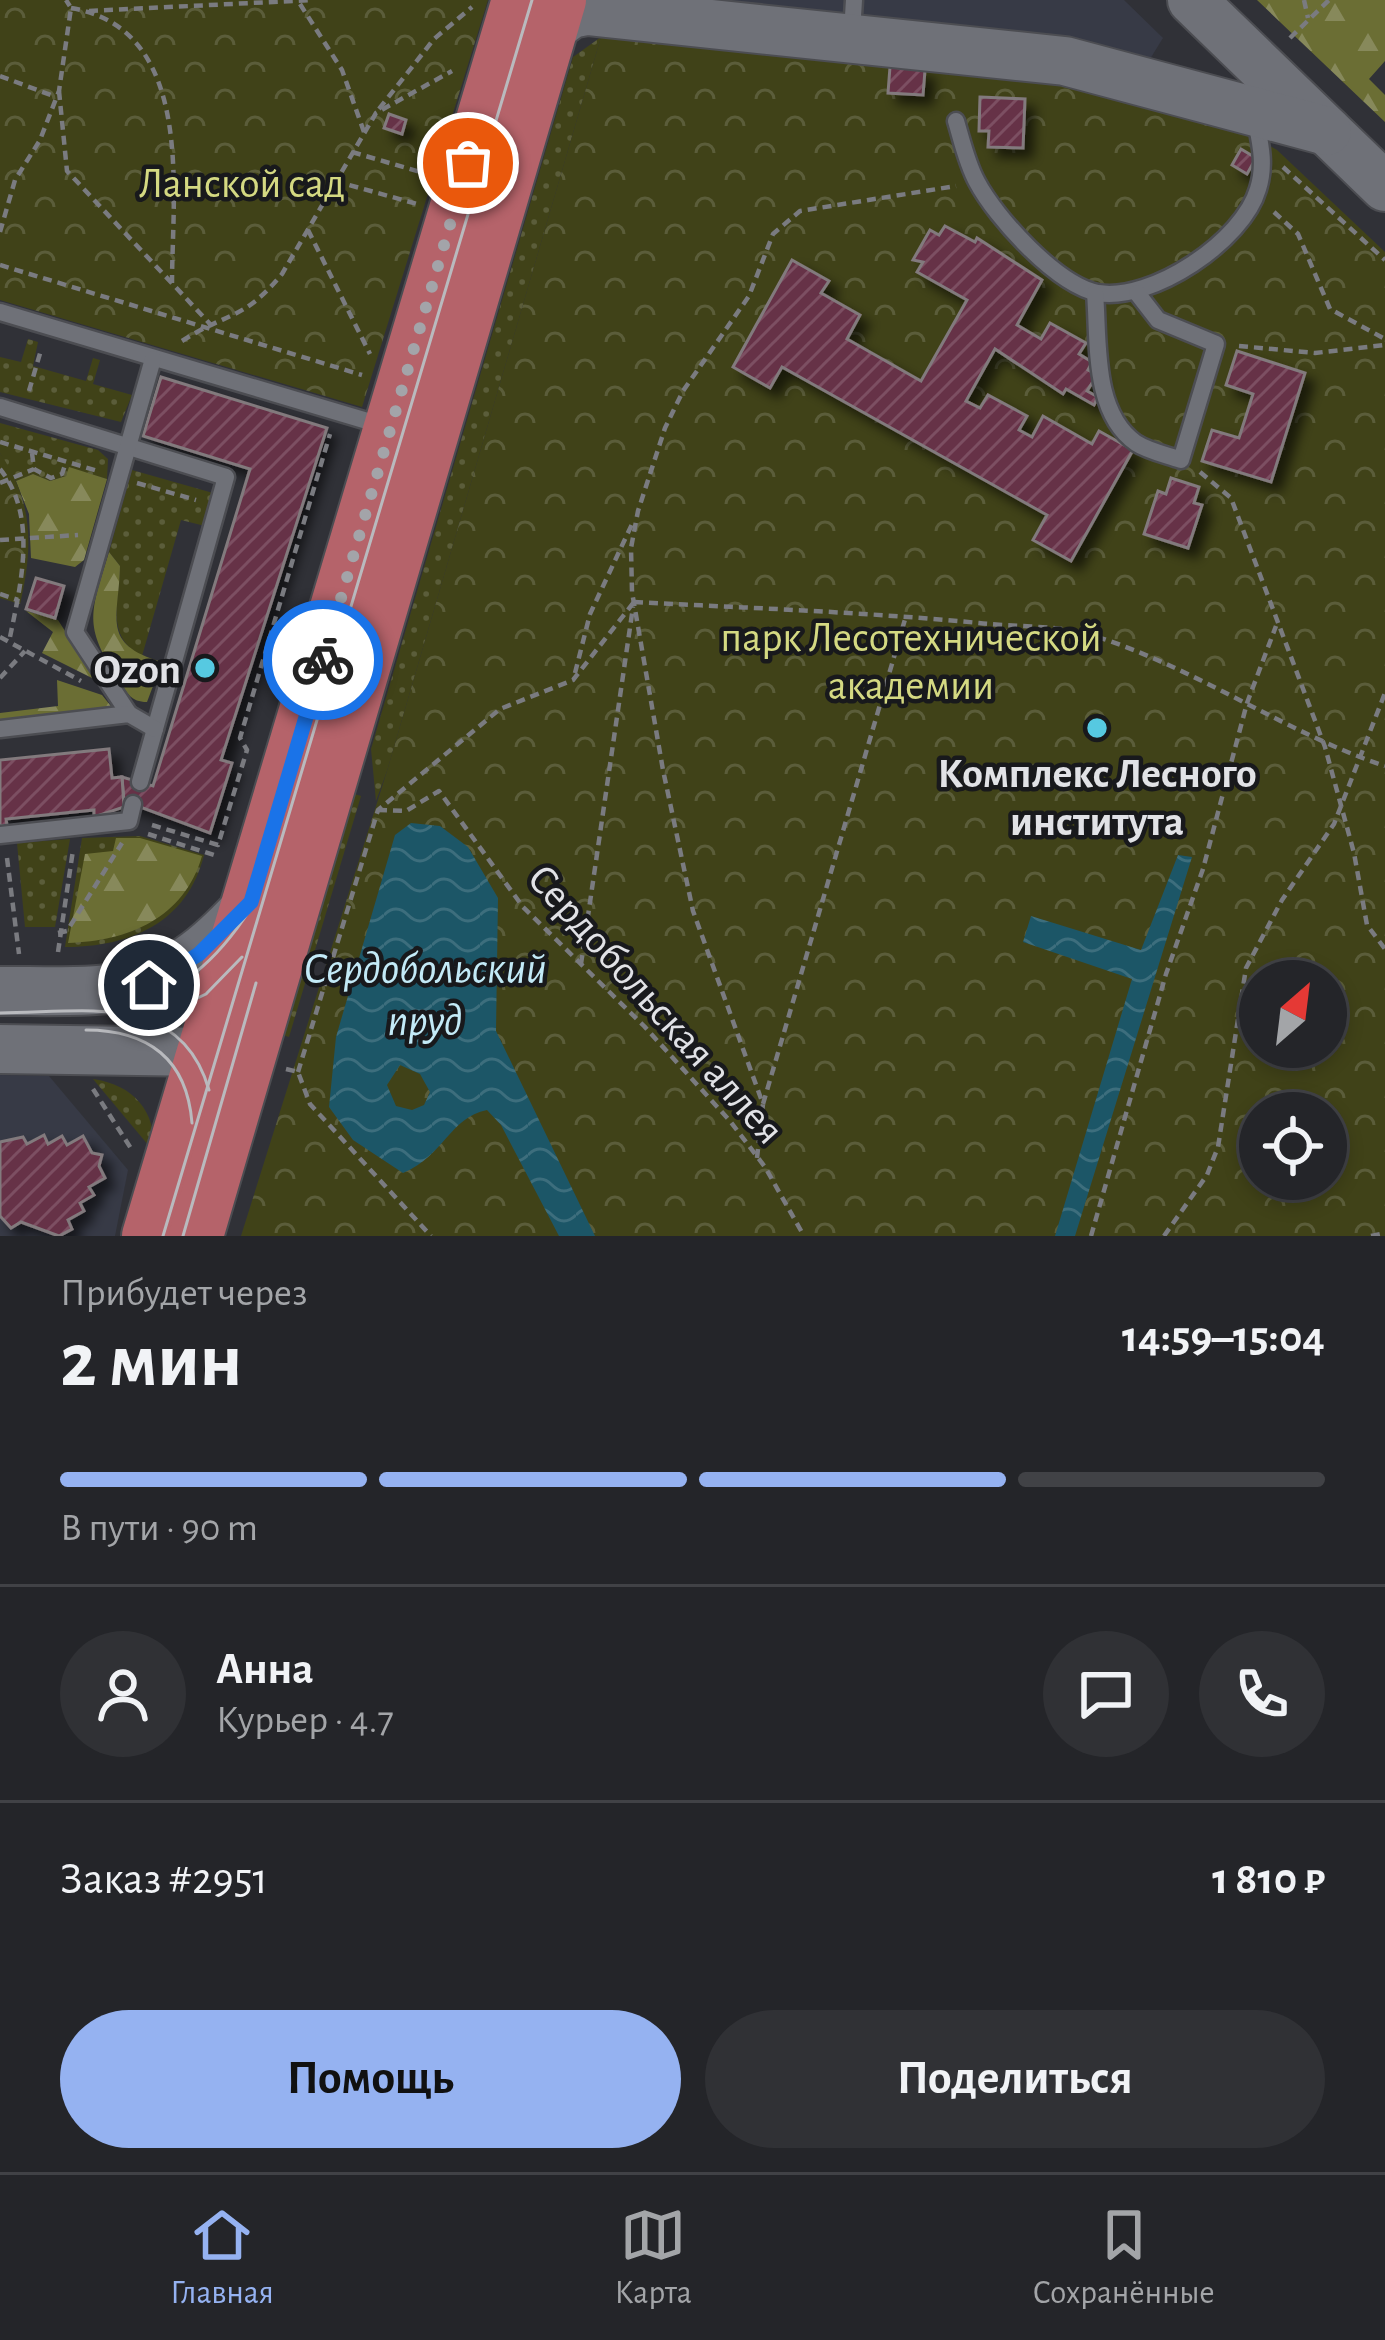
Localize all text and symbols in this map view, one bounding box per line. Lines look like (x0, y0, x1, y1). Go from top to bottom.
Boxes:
pin (417, 112, 519, 214)
icon: bag (435, 130, 501, 196)
park label: Ланской сад (139, 163, 345, 205)
courier (263, 600, 383, 720)
park label: парк Лесотехнической академии (720, 617, 1102, 707)
icon: bike (290, 627, 356, 693)
place label: Ozon (94, 649, 181, 691)
marker: Ozon (192, 655, 218, 681)
marker: Комплекс Лесного института (1084, 715, 1110, 741)
place label: Комплекс Лесного института (937, 753, 1257, 843)
street label: Сердобольская аллея (520, 857, 791, 1152)
pin (98, 934, 200, 1036)
water label: Сердобольский пруд (303, 947, 547, 1044)
icon: home (116, 952, 182, 1018)
north arrow (1239, 960, 1347, 1068)
map controls (1239, 960, 1347, 1200)
button: locate (1239, 1092, 1347, 1200)
text: Прибудет через (60, 1274, 307, 1313)
text: 14:59–15:04 (1122, 1315, 1325, 1360)
text: 2 мин (60, 1323, 243, 1401)
text: В пути · 90 m (60, 1509, 258, 1548)
button: person (60, 1631, 186, 1757)
button: chat (1043, 1631, 1169, 1757)
button: phone (1199, 1631, 1325, 1757)
text: Анна (216, 1647, 314, 1692)
text: Курьер · 4.7 (216, 1701, 394, 1740)
text: Заказ #2951 (60, 1857, 268, 1902)
text: 1 810 ₽ (1212, 1857, 1325, 1902)
button: Помощь (60, 2010, 681, 2148)
button: Поделиться (705, 2010, 1325, 2148)
tab: Главная (170, 2202, 274, 2314)
tab: Карта (614, 2202, 692, 2314)
tab: Сохранённые (1032, 2202, 1215, 2314)

